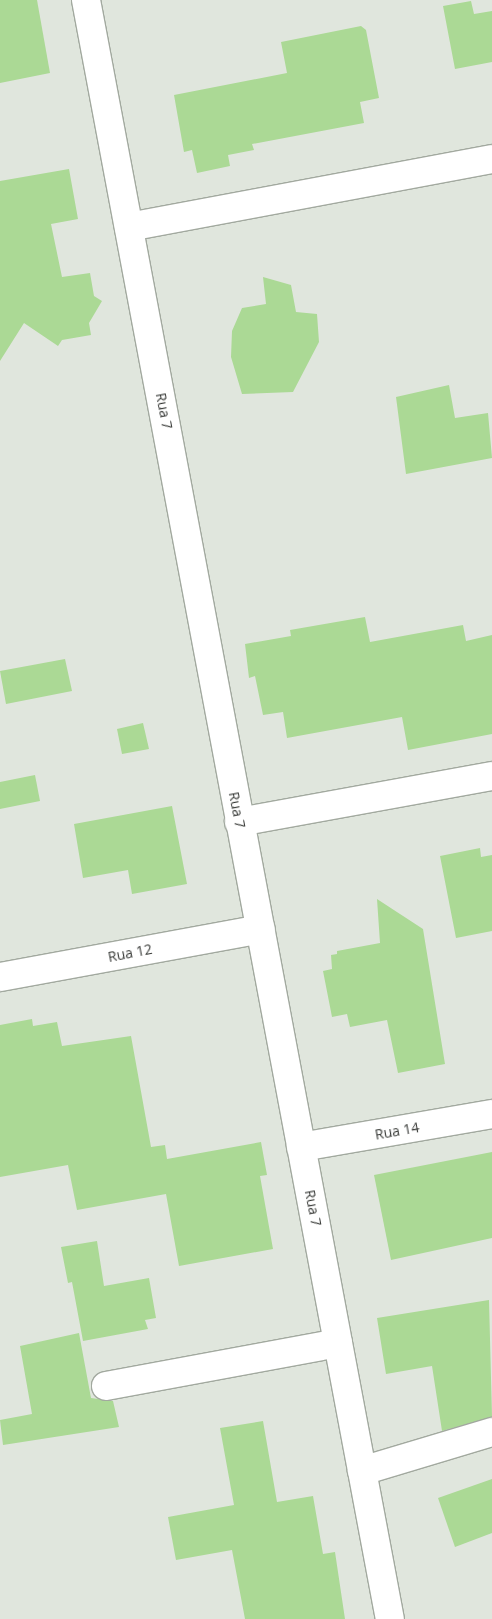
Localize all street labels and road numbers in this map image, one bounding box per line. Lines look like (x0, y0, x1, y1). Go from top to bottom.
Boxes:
street label: Rua 7 (152, 391, 176, 431)
street label: Rua 7 (225, 790, 249, 830)
street label: Rua 12 (106, 940, 154, 966)
street label: Rua 14 (374, 1119, 420, 1143)
street label: Rua 7 (301, 1188, 325, 1228)

